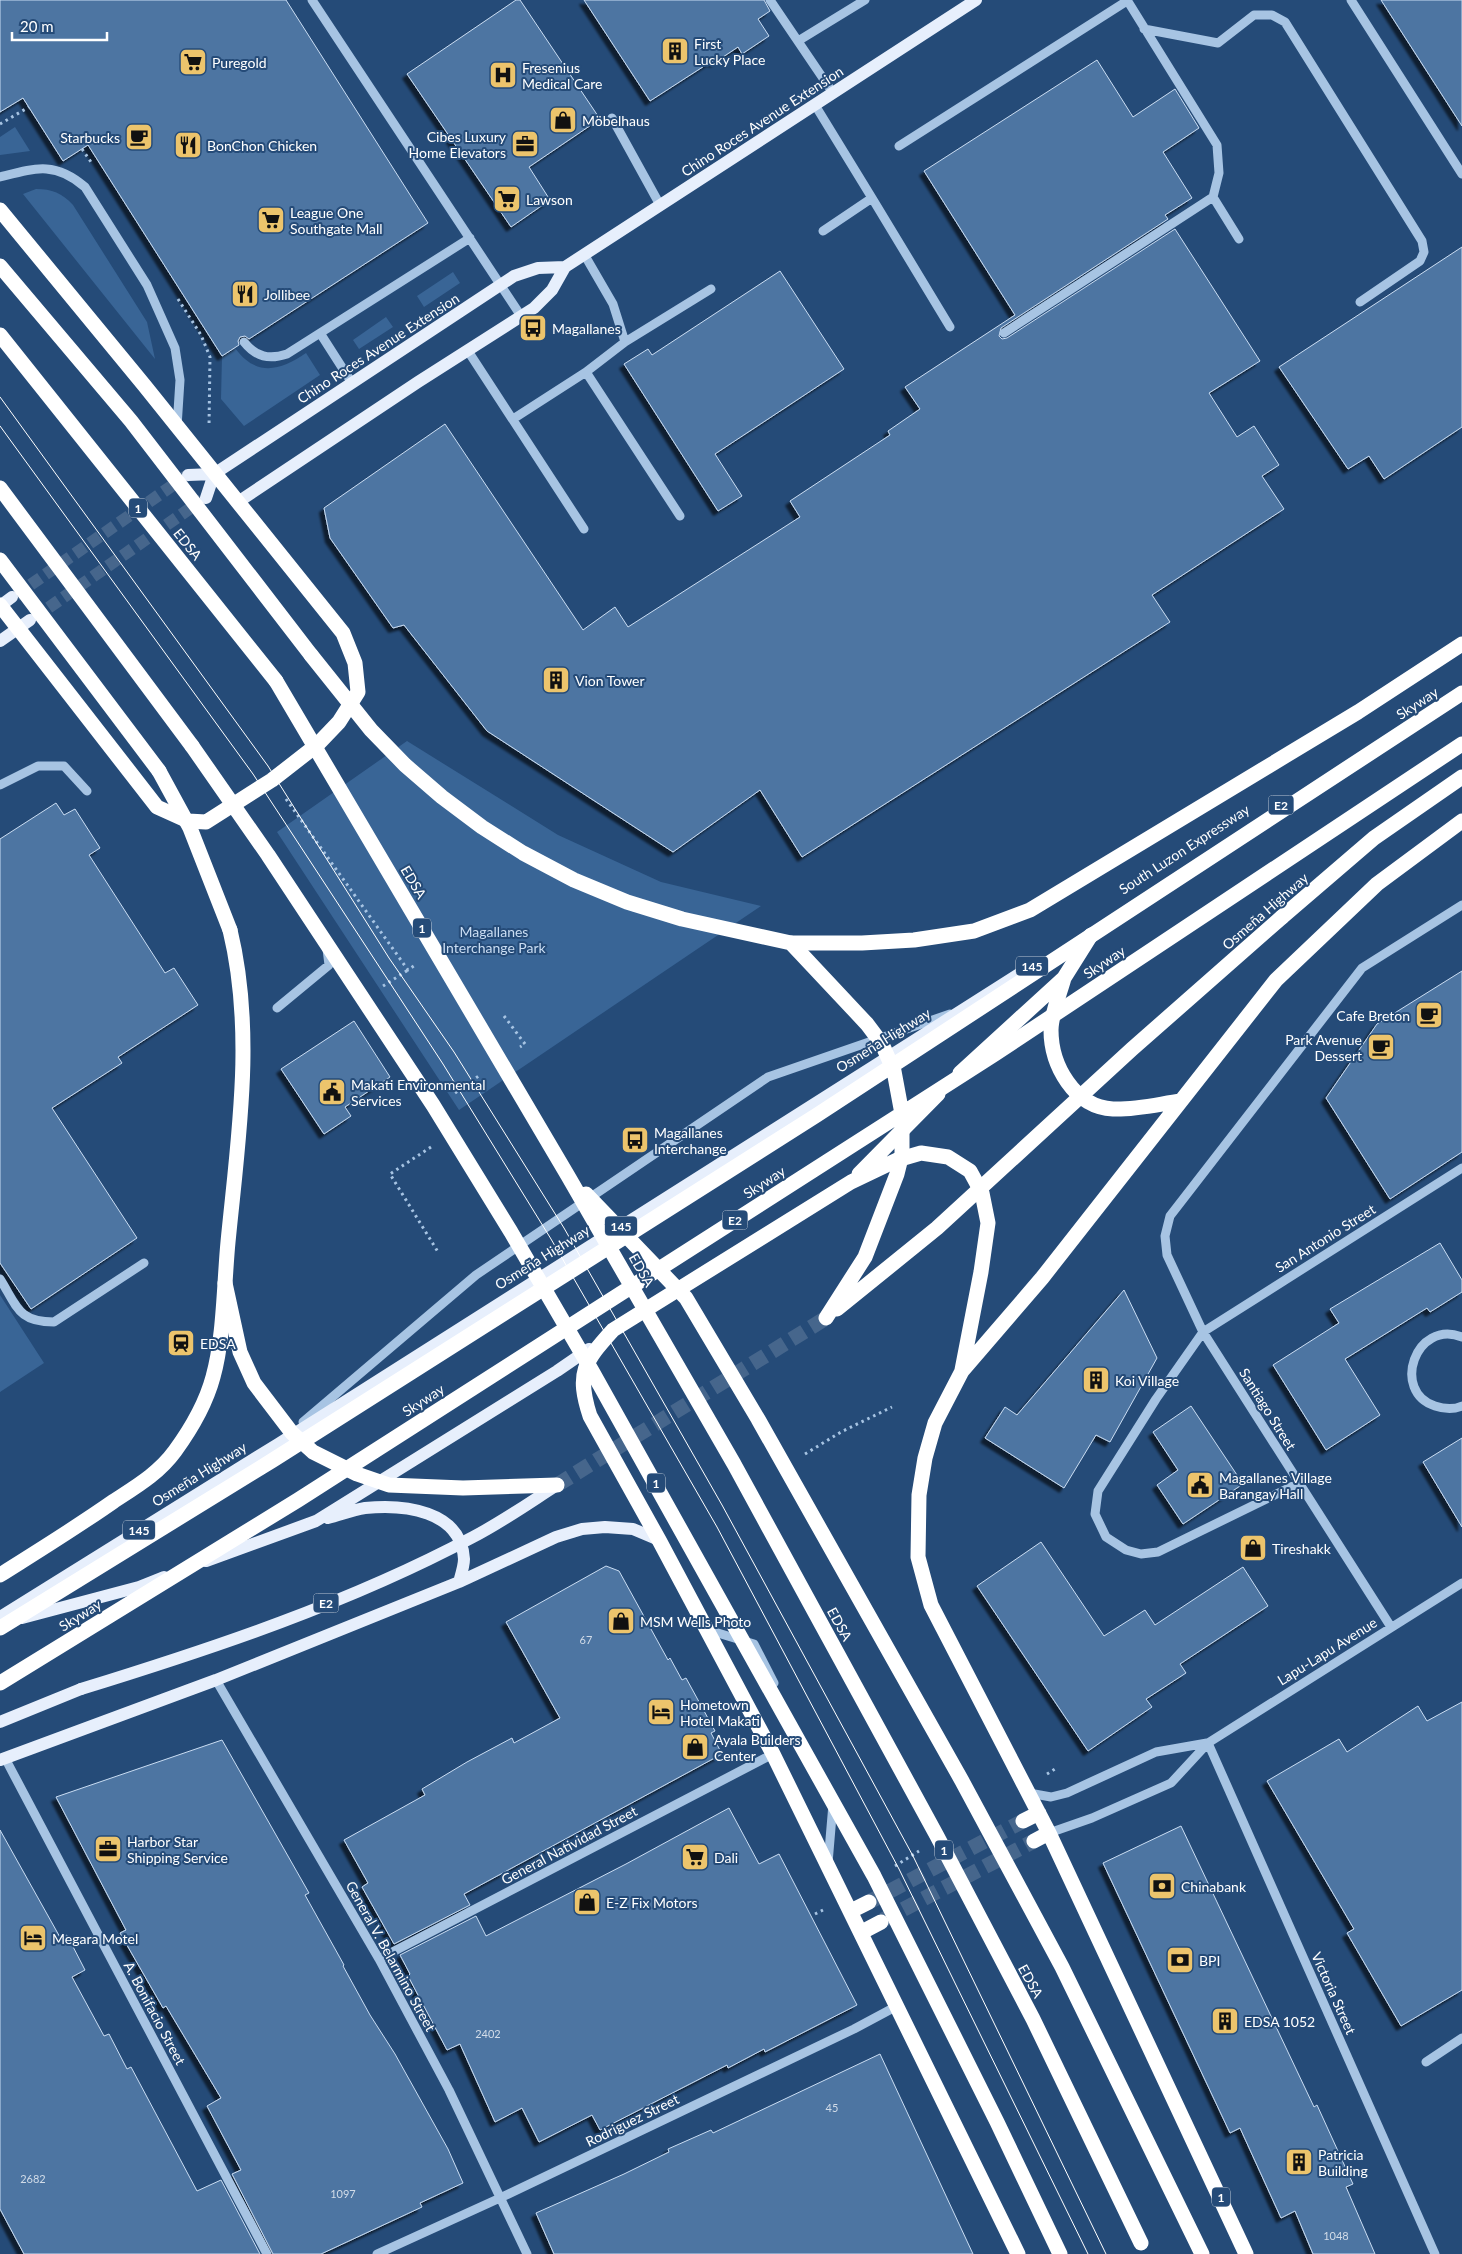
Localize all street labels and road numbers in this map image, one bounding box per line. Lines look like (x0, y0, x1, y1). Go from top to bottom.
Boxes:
street label: Chino Roces Avenue Extension (678, 62, 846, 180)
street label: Chino Roces Avenue Extension (294, 289, 462, 407)
road number: 1 (129, 498, 147, 518)
street label: EDSA (170, 525, 206, 564)
street label: Skyway (1393, 683, 1442, 723)
road number: E2 (1268, 796, 1294, 814)
street label: South Luzon Expressway (1116, 800, 1253, 898)
street label: EDSA (398, 862, 431, 902)
street label: Osmeña Highway (1219, 869, 1312, 953)
road number: 1 (413, 918, 431, 938)
street label: Skyway (1080, 941, 1129, 982)
road number: 145 (1016, 956, 1048, 976)
street label: Osmeña Highway (833, 1004, 934, 1076)
street label: Skyway (740, 1162, 789, 1202)
street label: San Antonio Street (1272, 1200, 1378, 1276)
road number: E2 (722, 1210, 748, 1230)
road number: 145 (605, 1216, 637, 1236)
street label: Osmeña Highway (492, 1221, 593, 1293)
street label: EDSA (626, 1250, 659, 1290)
street label: Santiago Street (1236, 1365, 1300, 1453)
street label: Skyway (399, 1380, 448, 1420)
street label: Osmeña Highway (149, 1438, 250, 1510)
road number: 1 (647, 1474, 665, 1492)
road number: 145 (123, 1520, 155, 1540)
road number: E2 (314, 1594, 338, 1612)
street label: Skyway (56, 1595, 105, 1635)
street label: EDSA (824, 1604, 856, 1644)
street label: Lapu-Lapu Avenue (1274, 1614, 1380, 1688)
street label: General Natividad Street (498, 1802, 640, 1888)
road number: 1 (935, 1840, 953, 1860)
street label: General V. Belarmino Street (343, 1878, 439, 2034)
street label: Victoria Street (1308, 1949, 1360, 2037)
street label: A. Bonifacio Street (121, 1958, 189, 2068)
street label: EDSA (1015, 1961, 1047, 2001)
street label: Rodriguez Street (583, 2090, 681, 2150)
road number: 1 (1212, 2188, 1230, 2206)

